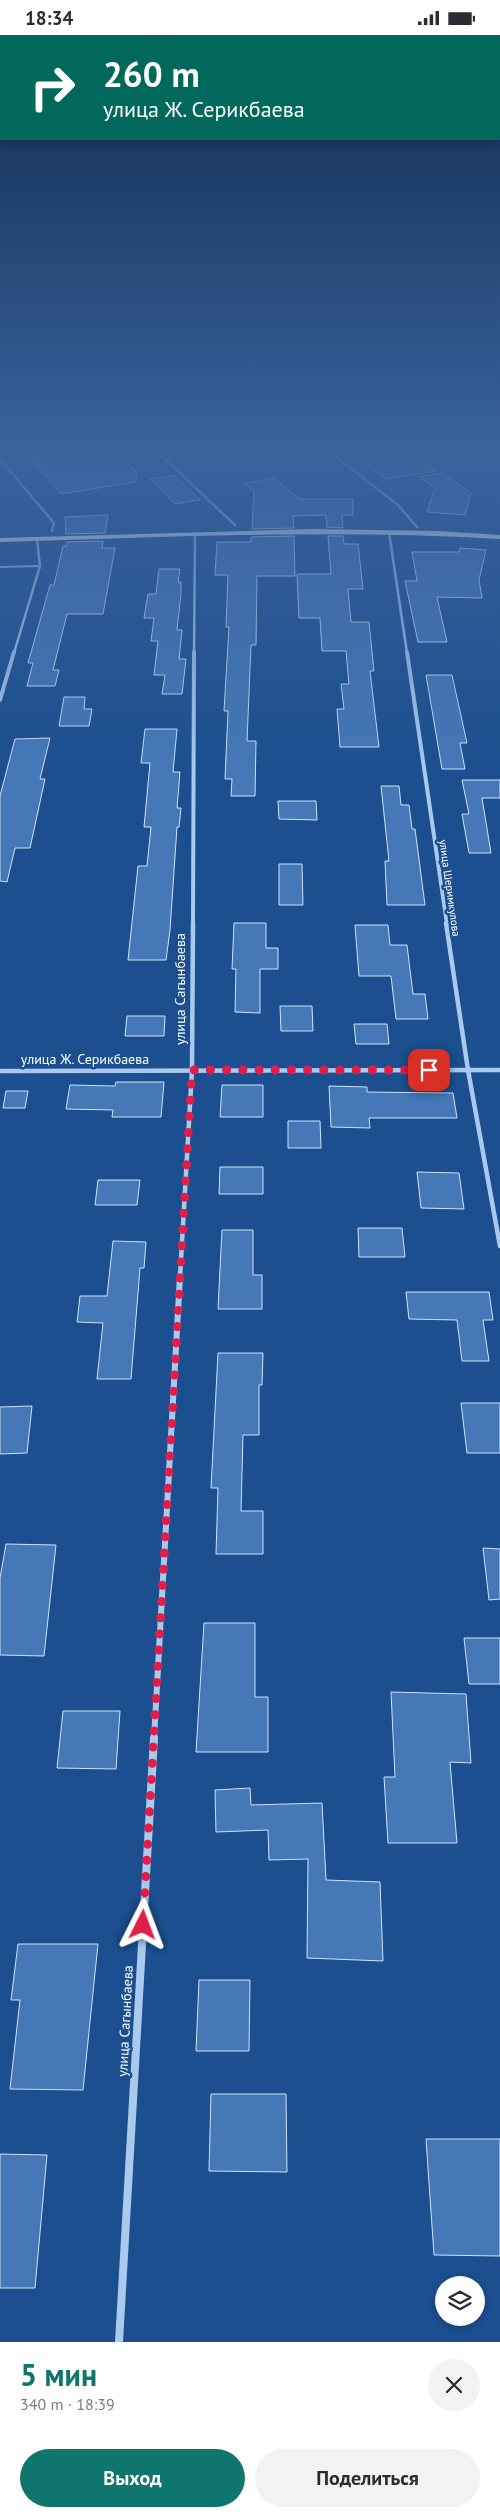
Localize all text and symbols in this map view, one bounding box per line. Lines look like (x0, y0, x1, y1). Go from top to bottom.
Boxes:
text: 18:34 (25, 6, 73, 30)
text: 260 m (103, 51, 200, 97)
icon: right (20, 55, 85, 120)
text: улица Ж. Серикбаева (103, 95, 305, 123)
street label: улица Шеримкулова (436, 839, 464, 937)
street label: улица Сагынбаева (171, 933, 189, 1045)
pin (408, 1049, 450, 1091)
street label: улица Ж. Серикбаева (21, 1050, 149, 1068)
icon: arrive (415, 1056, 443, 1084)
position arrow (116, 1898, 168, 1950)
street label: улица Сагынбаева (113, 1965, 137, 2077)
map controls (435, 2276, 485, 2326)
button: layers (435, 2276, 485, 2326)
text: 5 мин (20, 2355, 97, 2394)
button: close (428, 2359, 480, 2411)
text: 340 m · 18:39 (20, 2394, 115, 2414)
button: Выход (20, 2449, 245, 2507)
button: Поделиться (255, 2449, 480, 2507)

